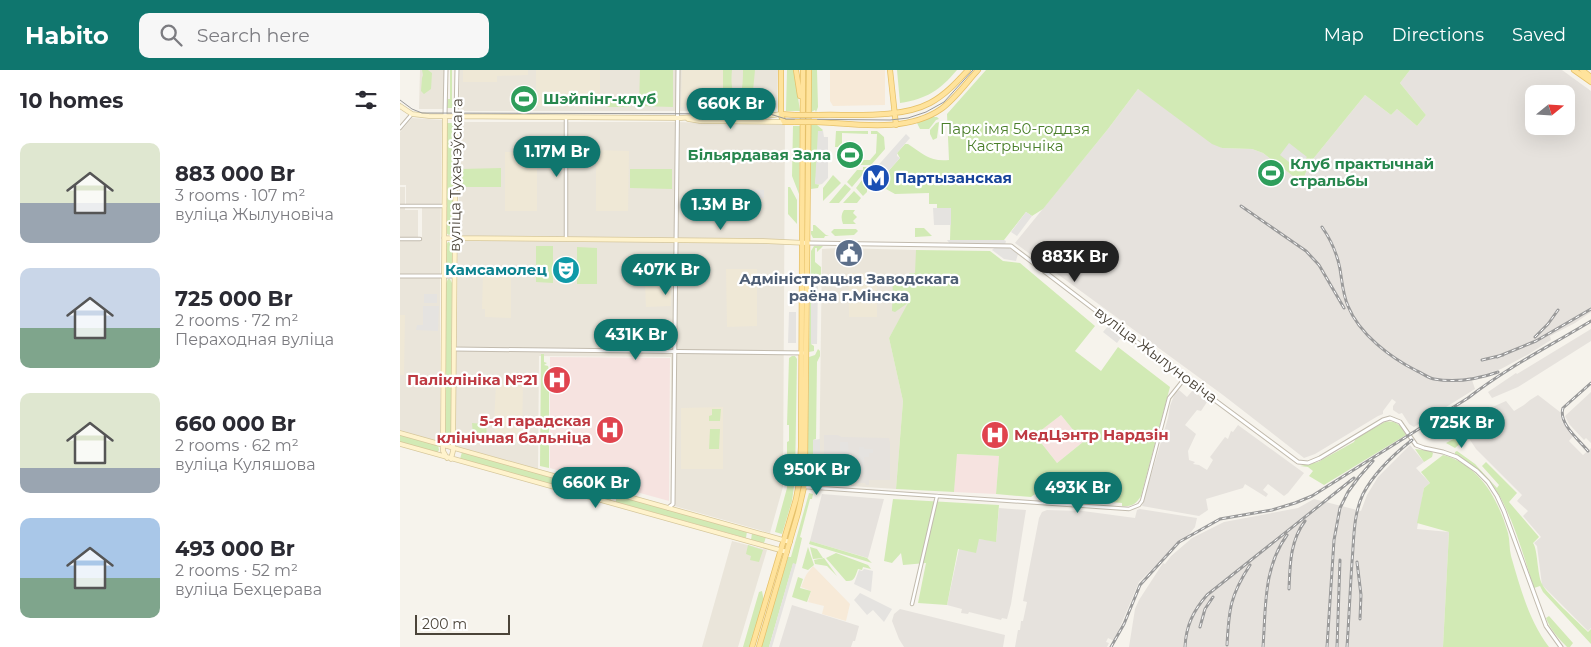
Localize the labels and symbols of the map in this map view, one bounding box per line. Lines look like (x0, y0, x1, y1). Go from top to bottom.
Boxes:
sports icon: Шэйпінг-клуб (509, 84, 539, 114)
north arrow (1525, 85, 1575, 135)
pin: 660K Br (685, 88, 777, 130)
place label: Шэйпінг-клуб (543, 89, 656, 108)
street label: вуліца Тухачэўскага (445, 98, 466, 252)
park label: Парк імя 50-годдзя Кастрычніка (940, 119, 1090, 155)
pin: 1.17M Br (505, 136, 609, 178)
sports icon: Більярдавая Зала (835, 140, 865, 170)
place label: Більярдавая Зала (688, 145, 831, 164)
place label: Клуб практычнай стральбы (1290, 154, 1434, 190)
sports icon: Клуб практычнай стральбы (1256, 158, 1286, 188)
metro station icon: Партызанская (861, 163, 891, 193)
place label: Партызанская (895, 168, 1012, 187)
pin: 1.3M Br (675, 189, 767, 231)
public building icon: Адміністрацыя Заводскага раёна г.Мінска (834, 238, 864, 268)
pin: 883K Br (1029, 240, 1121, 283)
pin: 407K Br (620, 254, 712, 296)
theatre icon: Камсамолец (551, 255, 581, 285)
place label: Камсамолец (445, 260, 547, 279)
place label: Адміністрацыя Заводскага раёна г.Мінска (739, 269, 959, 305)
street label: вуліца Жылуновіча (1091, 302, 1221, 407)
pin: 431K Br (590, 318, 682, 361)
hospital icon: Паліклініка №21 (542, 365, 572, 395)
place label: Паліклініка №21 (407, 370, 538, 389)
pin: 725K Br (1416, 406, 1508, 449)
place label: 5-я гарадская клінічная бальніца (436, 411, 591, 447)
hospital icon: 5-я гарадская клінічная бальніца (595, 415, 625, 445)
hospital icon: МедЦэнтр Нардзін (980, 420, 1010, 450)
place label: МедЦэнтр Нардзін (1014, 425, 1169, 444)
pin: 950K Br (771, 454, 863, 496)
pin: 660K Br (550, 466, 642, 509)
pin: 493K Br (1032, 472, 1124, 514)
scale bar (415, 612, 510, 635)

